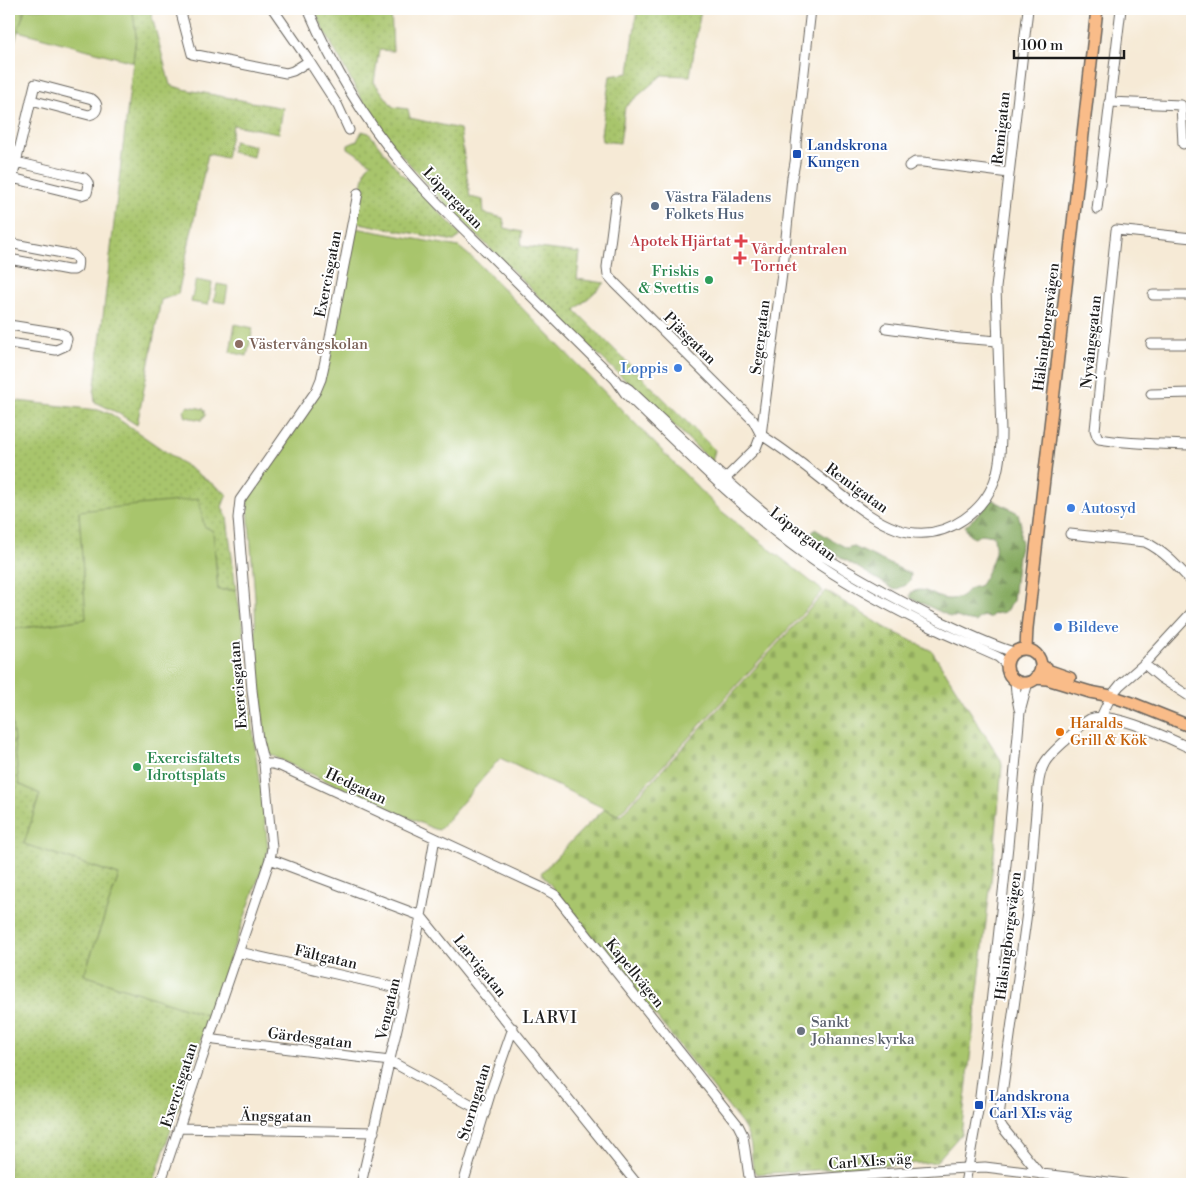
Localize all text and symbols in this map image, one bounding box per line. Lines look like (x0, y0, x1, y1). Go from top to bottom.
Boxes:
scale bar (1014, 28, 1124, 60)
text: 100 m (1021, 36, 1063, 55)
street label: Remigatan (988, 91, 1015, 166)
place label: Landskrona Kungen (807, 136, 888, 172)
marker: Landskrona Kungen (791, 148, 803, 160)
street label: Löpargatan (419, 164, 487, 233)
place label: Västra Fäladens Folkets Hus (664, 188, 771, 224)
marker: Västra Fäladens Folkets Hus (649, 200, 661, 212)
street label: Exercisgatan (311, 229, 346, 319)
place label: Apotek Hjärtat (629, 232, 732, 251)
marker: Apotek Hjärtat (735, 235, 747, 247)
place label: Vårdcentralen Tornet (750, 240, 847, 276)
marker: Vårdcentralen Tornet (733, 251, 747, 265)
place label: Friskis & Svettis (639, 262, 699, 298)
street label: Hälsingborgsvägen (1029, 262, 1064, 392)
marker: Friskis & Svettis (703, 274, 715, 286)
street label: Nyvångsgatan (1077, 294, 1106, 390)
street label: Segergatan (746, 299, 775, 376)
street label: Pjäsgatan (659, 308, 720, 369)
place label: Västervångskolan (248, 335, 368, 354)
marker: Västervångskolan (233, 338, 245, 350)
place label: Loppis (621, 359, 668, 378)
marker: Loppis (672, 362, 684, 374)
street label: Remigatan (821, 459, 892, 518)
place label: Autosyd (1080, 499, 1136, 518)
marker: Autosyd (1065, 502, 1077, 514)
street label: Löpargatan (766, 503, 840, 566)
place label: Bildeve (1067, 618, 1119, 637)
marker: Bildeve (1052, 621, 1064, 633)
street label: Exercisgatan (225, 640, 252, 730)
place label: Haralds Grill & Kök (1070, 714, 1148, 750)
marker: Haralds Grill & Kök (1054, 726, 1066, 738)
place label: Exercisfältets Idrottsplats (147, 749, 240, 785)
marker: Exercisfältets Idrottsplats (131, 761, 143, 773)
street label: Hedgatan (322, 764, 390, 809)
street label: Hälsingborgsvägen (991, 871, 1026, 1001)
street label: Larvigatan (449, 931, 510, 1001)
street label: Kapellvägen (601, 935, 668, 1012)
street label: Fältgatan (293, 941, 359, 974)
street label: Vengatan (372, 976, 405, 1043)
district label: LARVI (523, 1008, 577, 1028)
place label: Sankt Johannes kyrka (810, 1013, 915, 1049)
street label: Gärdesgatan (267, 1024, 353, 1053)
marker: Sankt Johannes kyrka (795, 1025, 807, 1037)
street label: Exercisgatan (157, 1040, 202, 1130)
street label: Stormgatan (454, 1061, 495, 1143)
place label: Landskrona Carl XI:s väg (989, 1087, 1073, 1123)
marker: Landskrona Carl XI:s väg (973, 1099, 985, 1111)
street label: Ängsgatan (239, 1106, 312, 1127)
street label: Carl XI:s väg (828, 1149, 912, 1174)

